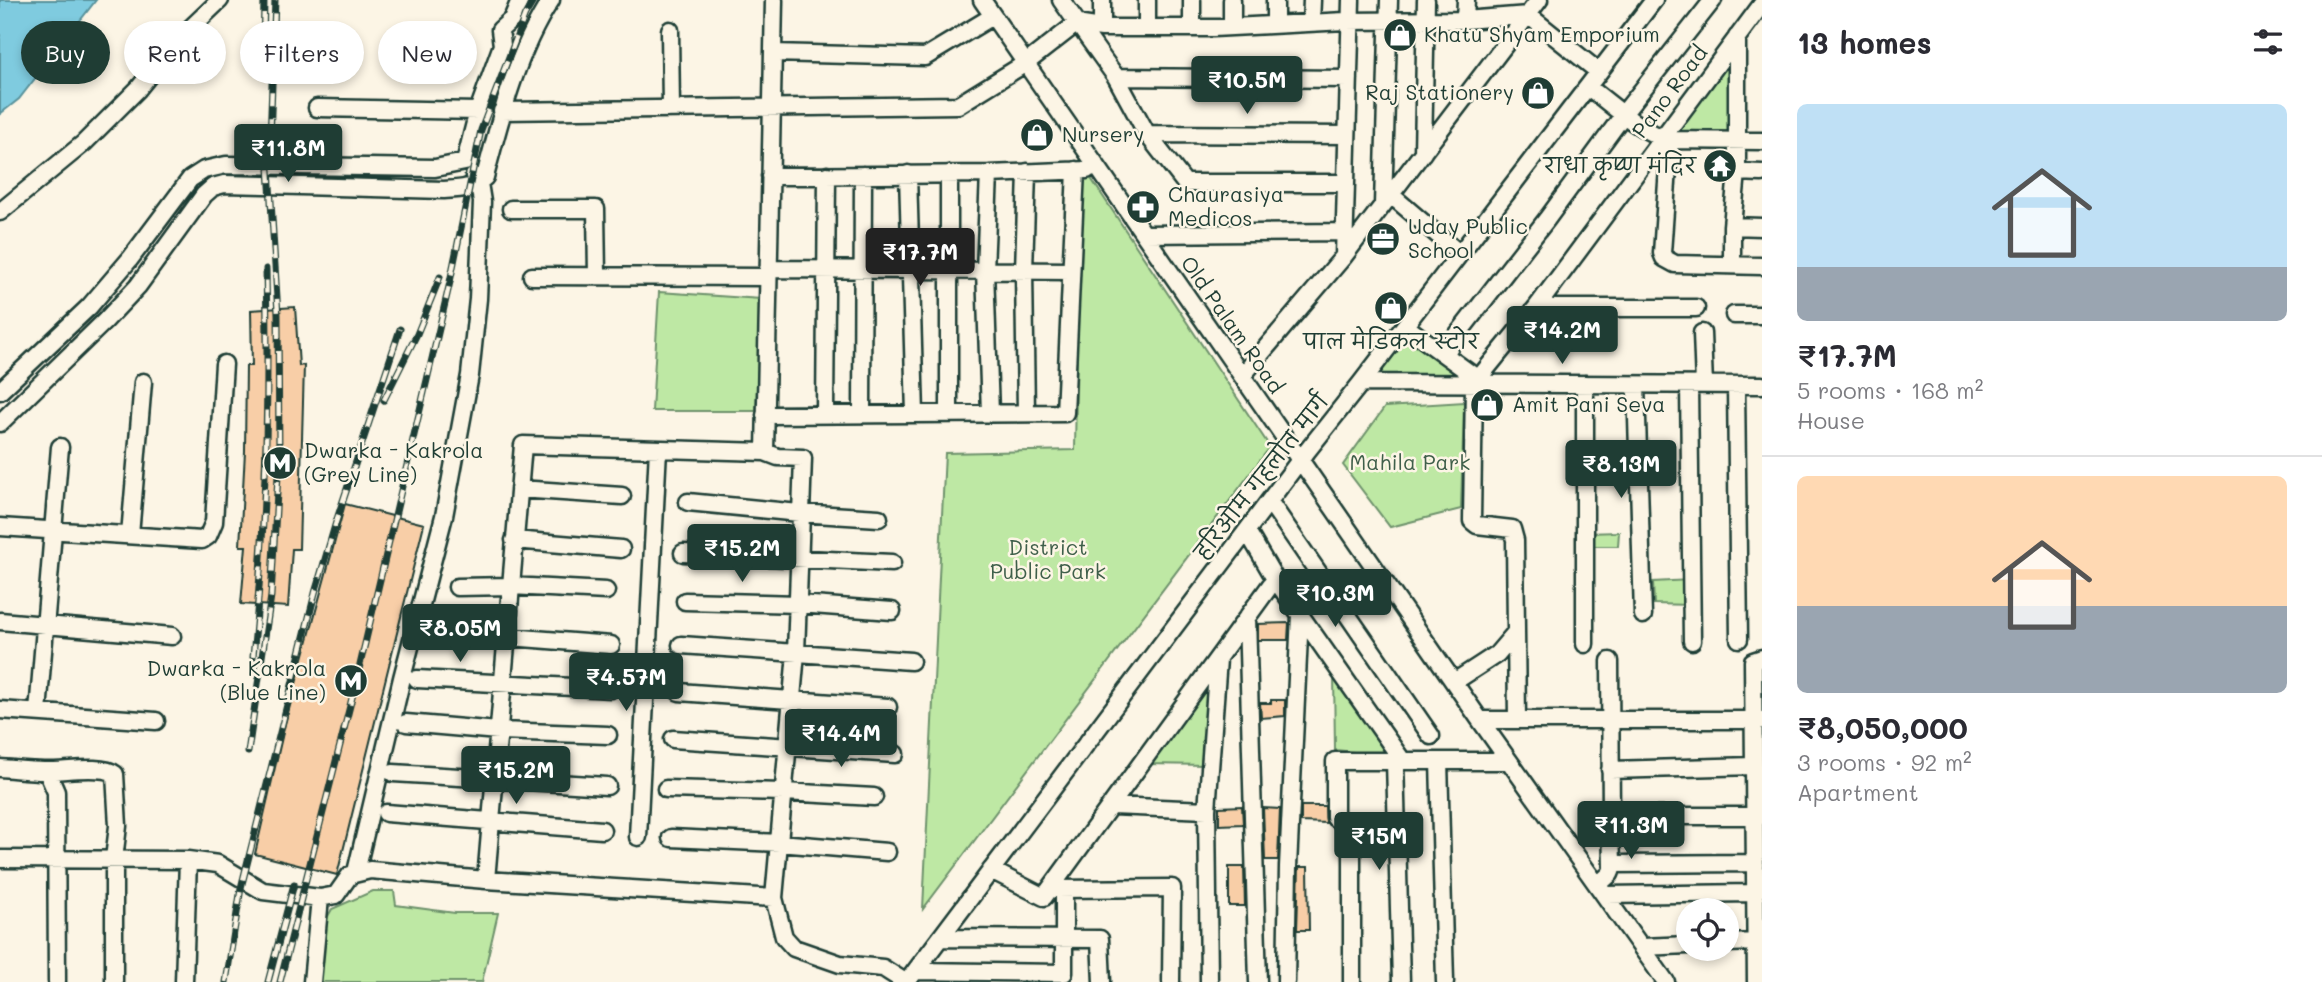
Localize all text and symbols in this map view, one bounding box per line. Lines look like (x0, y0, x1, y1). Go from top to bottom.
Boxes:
shop icon: Khatu Shyam Emporium (1381, 16, 1419, 54)
place label: Khatu Shyam Emporium (1424, 20, 1660, 47)
chip: Buy (21, 21, 110, 84)
chip: Rent (124, 21, 226, 84)
chip: Filters (240, 21, 364, 84)
chip: New (378, 21, 477, 84)
text: 13 homes (1797, 22, 1932, 62)
icon: filters (2249, 23, 2287, 61)
street label: Pano Road (1625, 39, 1712, 143)
pin: ₹10.5M (1190, 57, 1304, 116)
text: ₹10.5M (1207, 64, 1287, 94)
shop icon: Raj Stationery (1519, 74, 1557, 112)
place label: Raj Stationery (1365, 78, 1514, 105)
shop icon: Nursery (1018, 116, 1056, 154)
place label: Nursery (1062, 120, 1144, 147)
pin: ₹11.8M (231, 124, 345, 184)
text: ₹11.8M (250, 132, 326, 162)
temple icon: राधा कृष्ण मंदिर (1701, 147, 1739, 185)
place label: राधा कृष्ण मंदिर (1543, 150, 1698, 181)
icon: home (1979, 150, 2105, 276)
place label: Chaurasiya Medicos (1168, 180, 1284, 231)
pharmacy icon: Chaurasiya Medicos (1124, 188, 1162, 226)
place label: Uday Public School (1408, 212, 1528, 263)
office icon: Uday Public School (1364, 220, 1402, 258)
pin: ₹17.7M (863, 229, 977, 288)
text: ₹17.7M (882, 236, 958, 266)
street label: Old Palam Road (1176, 250, 1291, 398)
shop icon: पाल मेडिकल स्टोर (1372, 289, 1410, 327)
pin: ₹14.2M (1505, 306, 1619, 366)
text: ₹14.2M (1523, 314, 1601, 344)
place label: पाल मेडिकल स्टोर (1302, 326, 1480, 354)
text: ₹17.7M (1797, 335, 1897, 375)
text: 5 rooms · 168 m² (1797, 375, 1983, 405)
street label: हरिओम गहलोत मार्ग (1186, 386, 1335, 566)
shop icon: Amit Pani Seva (1468, 386, 1506, 424)
place label: Amit Pani Seva (1512, 390, 1665, 417)
text: House (1797, 405, 1865, 435)
place label: Dwarka - Kakrola (Grey Line) (304, 436, 483, 487)
pin: ₹8.13M (1564, 440, 1678, 500)
metro station icon: Dwarka - Kakrola (Grey Line) (261, 444, 299, 482)
park label: Mahila Park (1350, 448, 1470, 475)
text: ₹8.13M (1581, 448, 1661, 478)
icon: home (1979, 522, 2105, 648)
pin: ₹15.2M (685, 524, 799, 584)
text: ₹15.2M (703, 532, 781, 562)
park label: District Public Park (990, 533, 1106, 584)
pin: ₹10.3M (1278, 570, 1392, 629)
text: ₹10.3M (1295, 577, 1375, 607)
pin: ₹8.05M (403, 604, 517, 664)
text: ₹8.05M (418, 612, 502, 642)
place label: Dwarka - Kakrola (Blue Line) (147, 654, 326, 705)
pin: ₹4.57M (569, 654, 683, 713)
text: ₹4.57M (585, 661, 667, 691)
metro station icon: Dwarka - Kakrola (Blue Line) (332, 662, 370, 700)
text: ₹8,050,000 (1797, 707, 1968, 747)
pin: ₹14.4M (784, 710, 898, 769)
text: ₹14.4M (801, 717, 881, 747)
pin: ₹15.2M (459, 746, 573, 806)
text: 3 rooms · 92 m² (1797, 747, 1972, 777)
text: ₹15.2M (477, 754, 555, 784)
text: Apartment (1797, 777, 1919, 807)
pin: ₹11.3M (1574, 802, 1688, 861)
text: ₹11.3M (1593, 809, 1669, 839)
pin: ₹15M (1338, 812, 1420, 872)
text: ₹15M (1350, 820, 1408, 850)
map controls (1676, 898, 1739, 961)
button: locate (1676, 898, 1739, 961)

